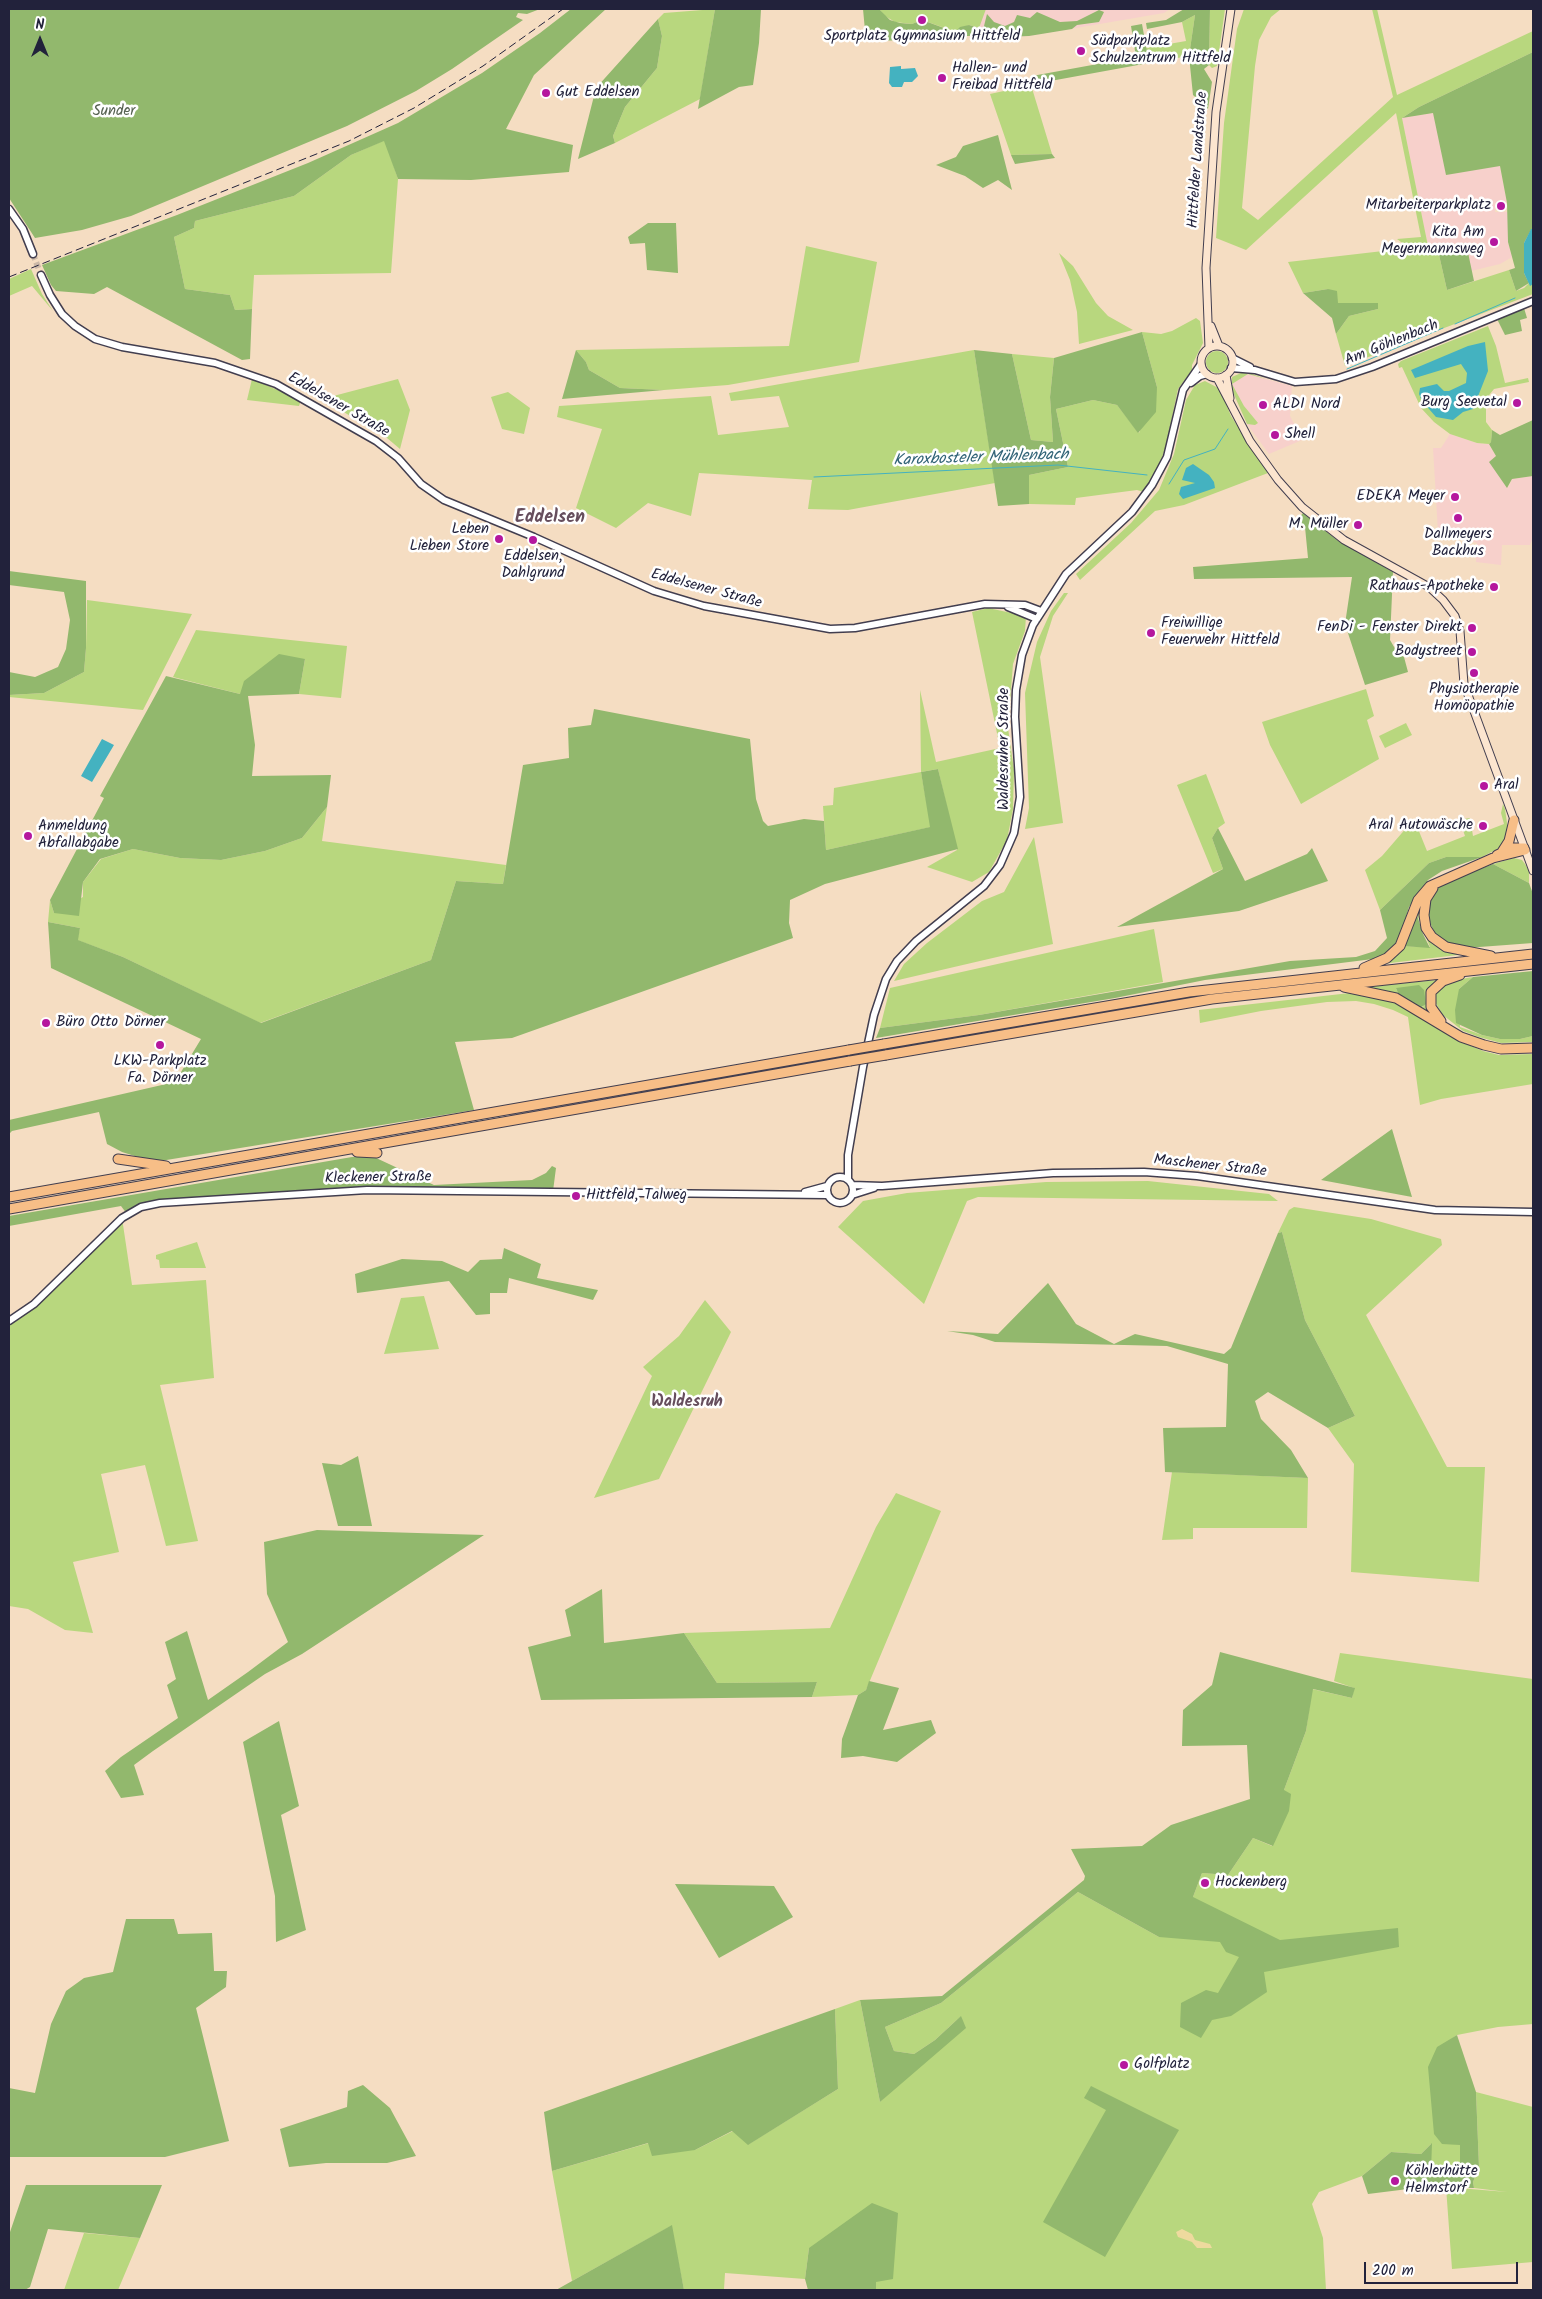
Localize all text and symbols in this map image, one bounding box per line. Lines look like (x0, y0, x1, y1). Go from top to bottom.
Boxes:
text: N (36, 14, 44, 36)
marker: Sportplatz Gymnasium Hittfeld (916, 14, 928, 26)
north arrow (15, 15, 65, 65)
place label: Sportplatz Gymnasium Hittfeld (824, 28, 1020, 46)
place label: Südparkplatz Schulzentrum Hittfeld (1091, 33, 1231, 68)
marker: Südparkplatz Schulzentrum Hittfeld (1075, 45, 1087, 57)
place label: Hallen- und Freibad Hittfeld (952, 60, 1052, 95)
marker: Hallen- und Freibad Hittfeld (936, 72, 948, 84)
place label: Gut Eddelsen (556, 84, 640, 102)
marker: Gut Eddelsen (540, 87, 552, 99)
street label: Hittfelder Landstraße (1185, 91, 1213, 229)
park label: Sunder (93, 103, 135, 121)
place label: Mitarbeiterparkplatz (1366, 197, 1491, 215)
marker: Mitarbeiterparkplatz (1495, 200, 1507, 212)
place label: Kita Am Meyermannsweg (1381, 224, 1484, 259)
marker: Kita Am Meyermannsweg (1488, 236, 1500, 248)
street label: Am Göhlenbach (1343, 317, 1441, 371)
street label: Eddelsener Straße (284, 370, 392, 442)
place label: Burg Seevetal (1421, 394, 1507, 412)
place label: ALDI Nord (1273, 396, 1340, 414)
marker: Burg Seevetal (1511, 397, 1523, 409)
marker: ALDI Nord (1257, 399, 1269, 411)
place label: Shell (1285, 426, 1315, 444)
marker: Shell (1269, 429, 1281, 441)
water label: Karoxbosteler Mühlenbach (893, 446, 1069, 472)
place label: EDEKA Meyer (1356, 488, 1445, 506)
marker: EDEKA Meyer (1449, 491, 1461, 503)
district label: Eddelsen (515, 508, 585, 530)
marker: Dallmeyers Backhus (1452, 512, 1464, 524)
place label: M. Müller (1289, 516, 1348, 534)
marker: M. Müller (1352, 519, 1364, 531)
place label: Leben Lieben Store (410, 521, 489, 556)
place label: Dallmeyers Backhus (1424, 526, 1492, 561)
marker: Leben Lieben Store (493, 533, 505, 545)
marker: Eddelsen, Dahlgrund (527, 534, 539, 546)
place label: Eddelsen, Dahlgrund (501, 548, 565, 583)
street label: Eddelsener Straße (648, 567, 764, 613)
place label: Rathaus-Apotheke (1369, 578, 1484, 596)
marker: Rathaus-Apotheke (1488, 581, 1500, 593)
place label: Freiwillige Feuerwehr Hittfeld (1161, 615, 1279, 650)
place label: FenDi - Fenster Direkt (1317, 619, 1462, 637)
marker: FenDi - Fenster Direkt (1466, 622, 1478, 634)
marker: Freiwillige Feuerwehr Hittfeld (1145, 627, 1157, 639)
place label: Bodystreet (1395, 643, 1462, 661)
marker: Bodystreet (1466, 646, 1478, 658)
marker: Physiotherapie Homöopathie (1468, 667, 1480, 679)
place label: Physiotherapie Homöopathie (1429, 681, 1519, 716)
street label: Waldesruher Straße (996, 688, 1014, 810)
place label: Aral (1494, 777, 1519, 795)
marker: Aral (1478, 780, 1490, 792)
place label: Aral Autowäsche (1368, 817, 1473, 835)
place label: Anmeldung Abfallabgabe (38, 818, 119, 853)
marker: Aral Autowäsche (1477, 820, 1489, 832)
marker: Anmeldung Abfallabgabe (22, 830, 34, 842)
place label: Büro Otto Dörner (56, 1014, 165, 1032)
marker: Büro Otto Dörner (40, 1017, 52, 1029)
marker: LKW-Parkplatz Fa. Dörner (154, 1039, 166, 1051)
place label: LKW-Parkplatz Fa. Dörner (113, 1053, 207, 1088)
street label: Maschener Straße (1152, 1152, 1268, 1182)
street label: Kleckener Straße (324, 1169, 432, 1189)
place label: Hittfeld, Talweg (586, 1187, 687, 1205)
marker: Hittfeld, Talweg (570, 1190, 582, 1202)
district label: Waldesruh (651, 1393, 723, 1413)
place label: Hockenberg (1215, 1874, 1287, 1892)
marker: Hockenberg (1199, 1877, 1211, 1889)
place label: Golfplatz (1134, 2056, 1190, 2074)
marker: Golfplatz (1118, 2059, 1130, 2071)
place label: Köhlerhütte Helmstorf (1405, 2163, 1478, 2198)
marker: Köhlerhütte Helmstorf (1389, 2175, 1401, 2187)
scale bar (1367, 2252, 1521, 2284)
text: 200 m (1372, 2259, 1414, 2283)

